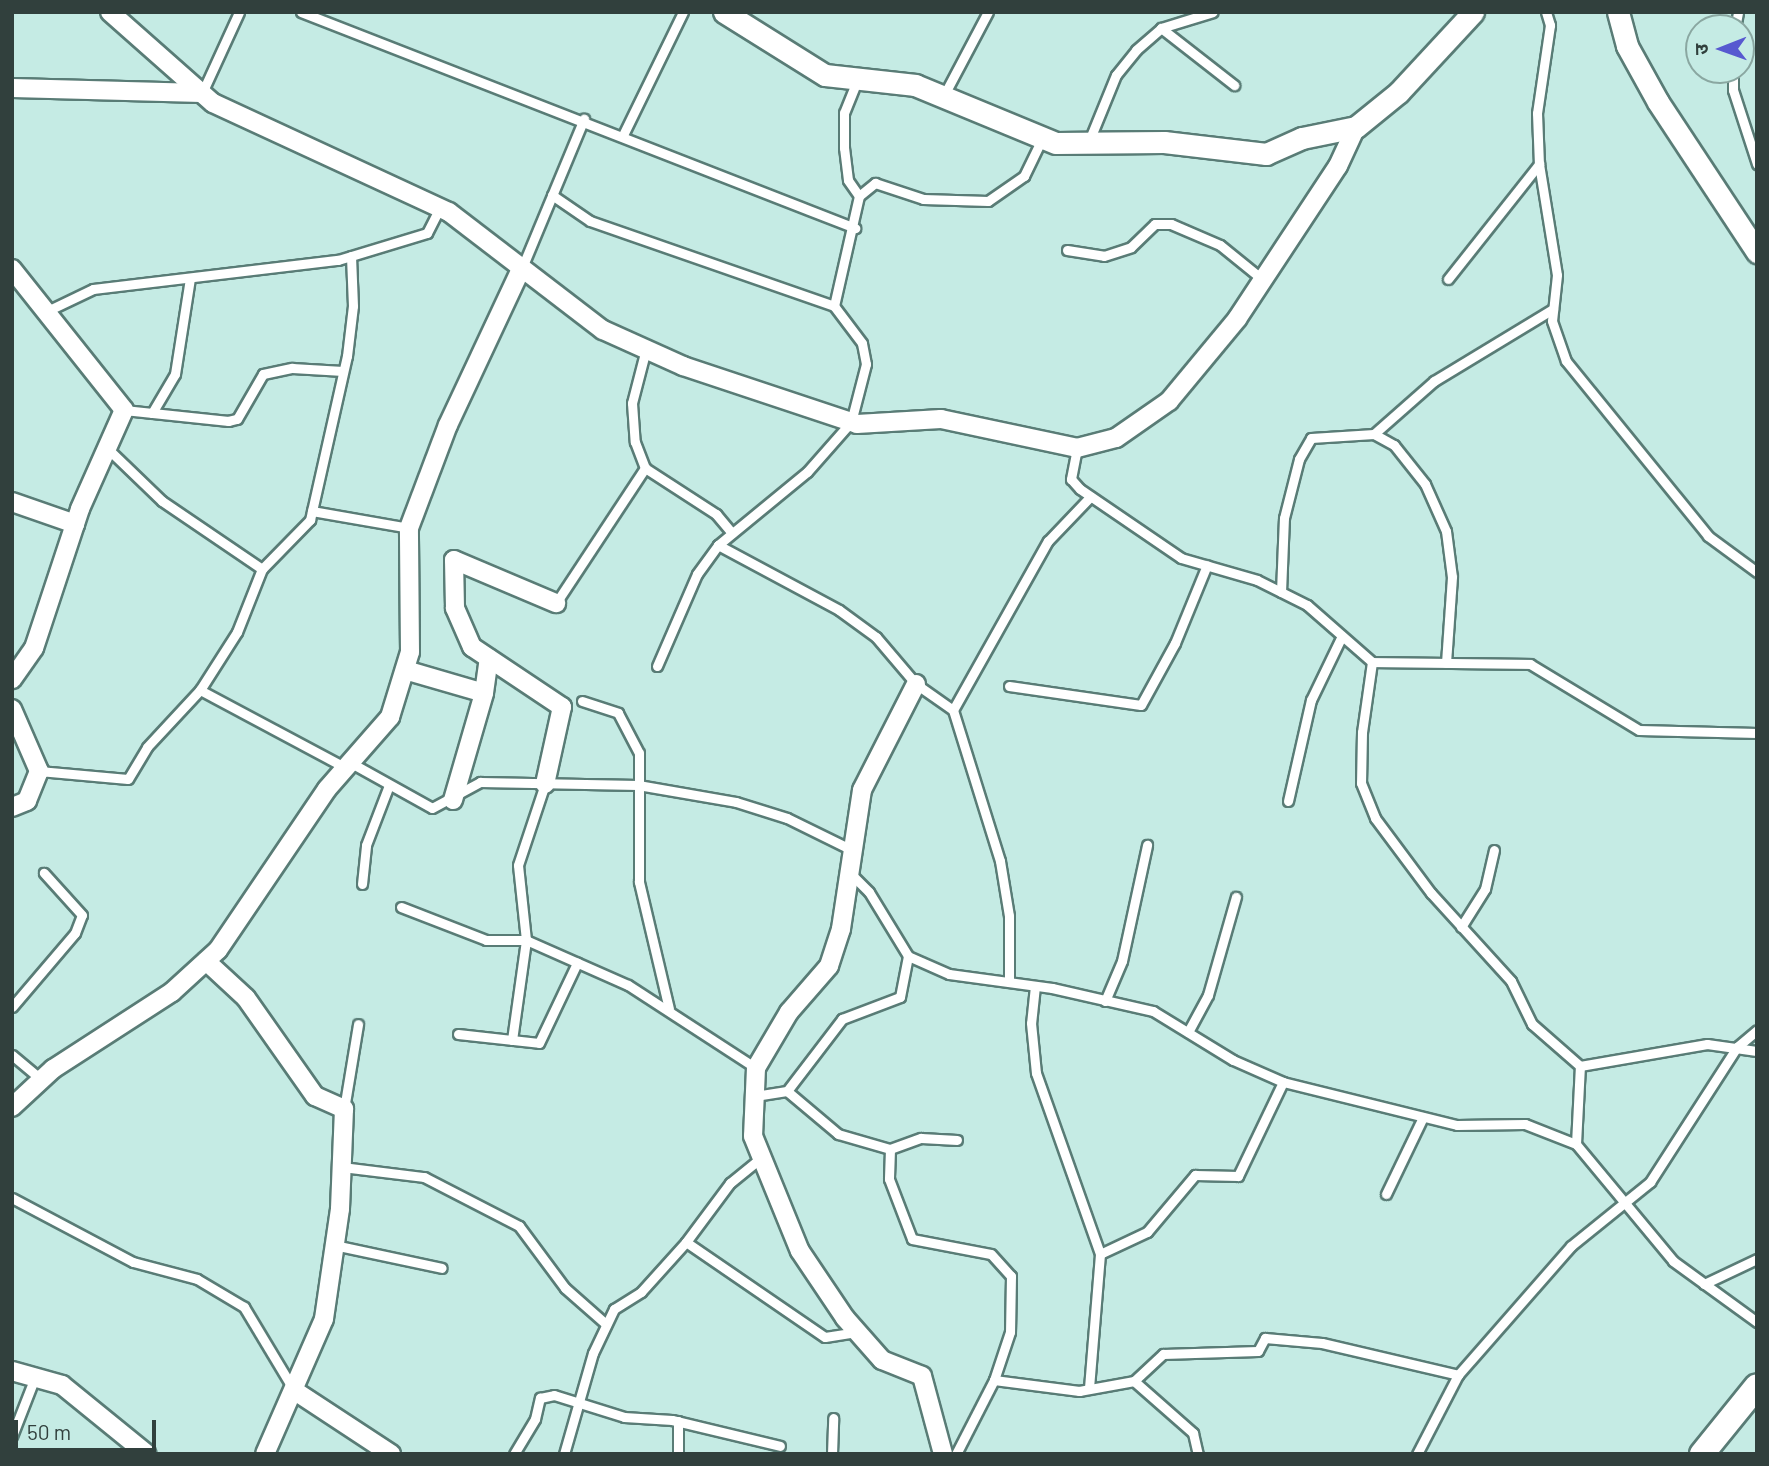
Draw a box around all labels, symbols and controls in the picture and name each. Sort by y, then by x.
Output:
north arrow [1685,14,1755,84]
text: उ [1689,44,1712,55]
scale bar [18,1406,159,1450]
text: 50 m [27,1419,71,1444]

